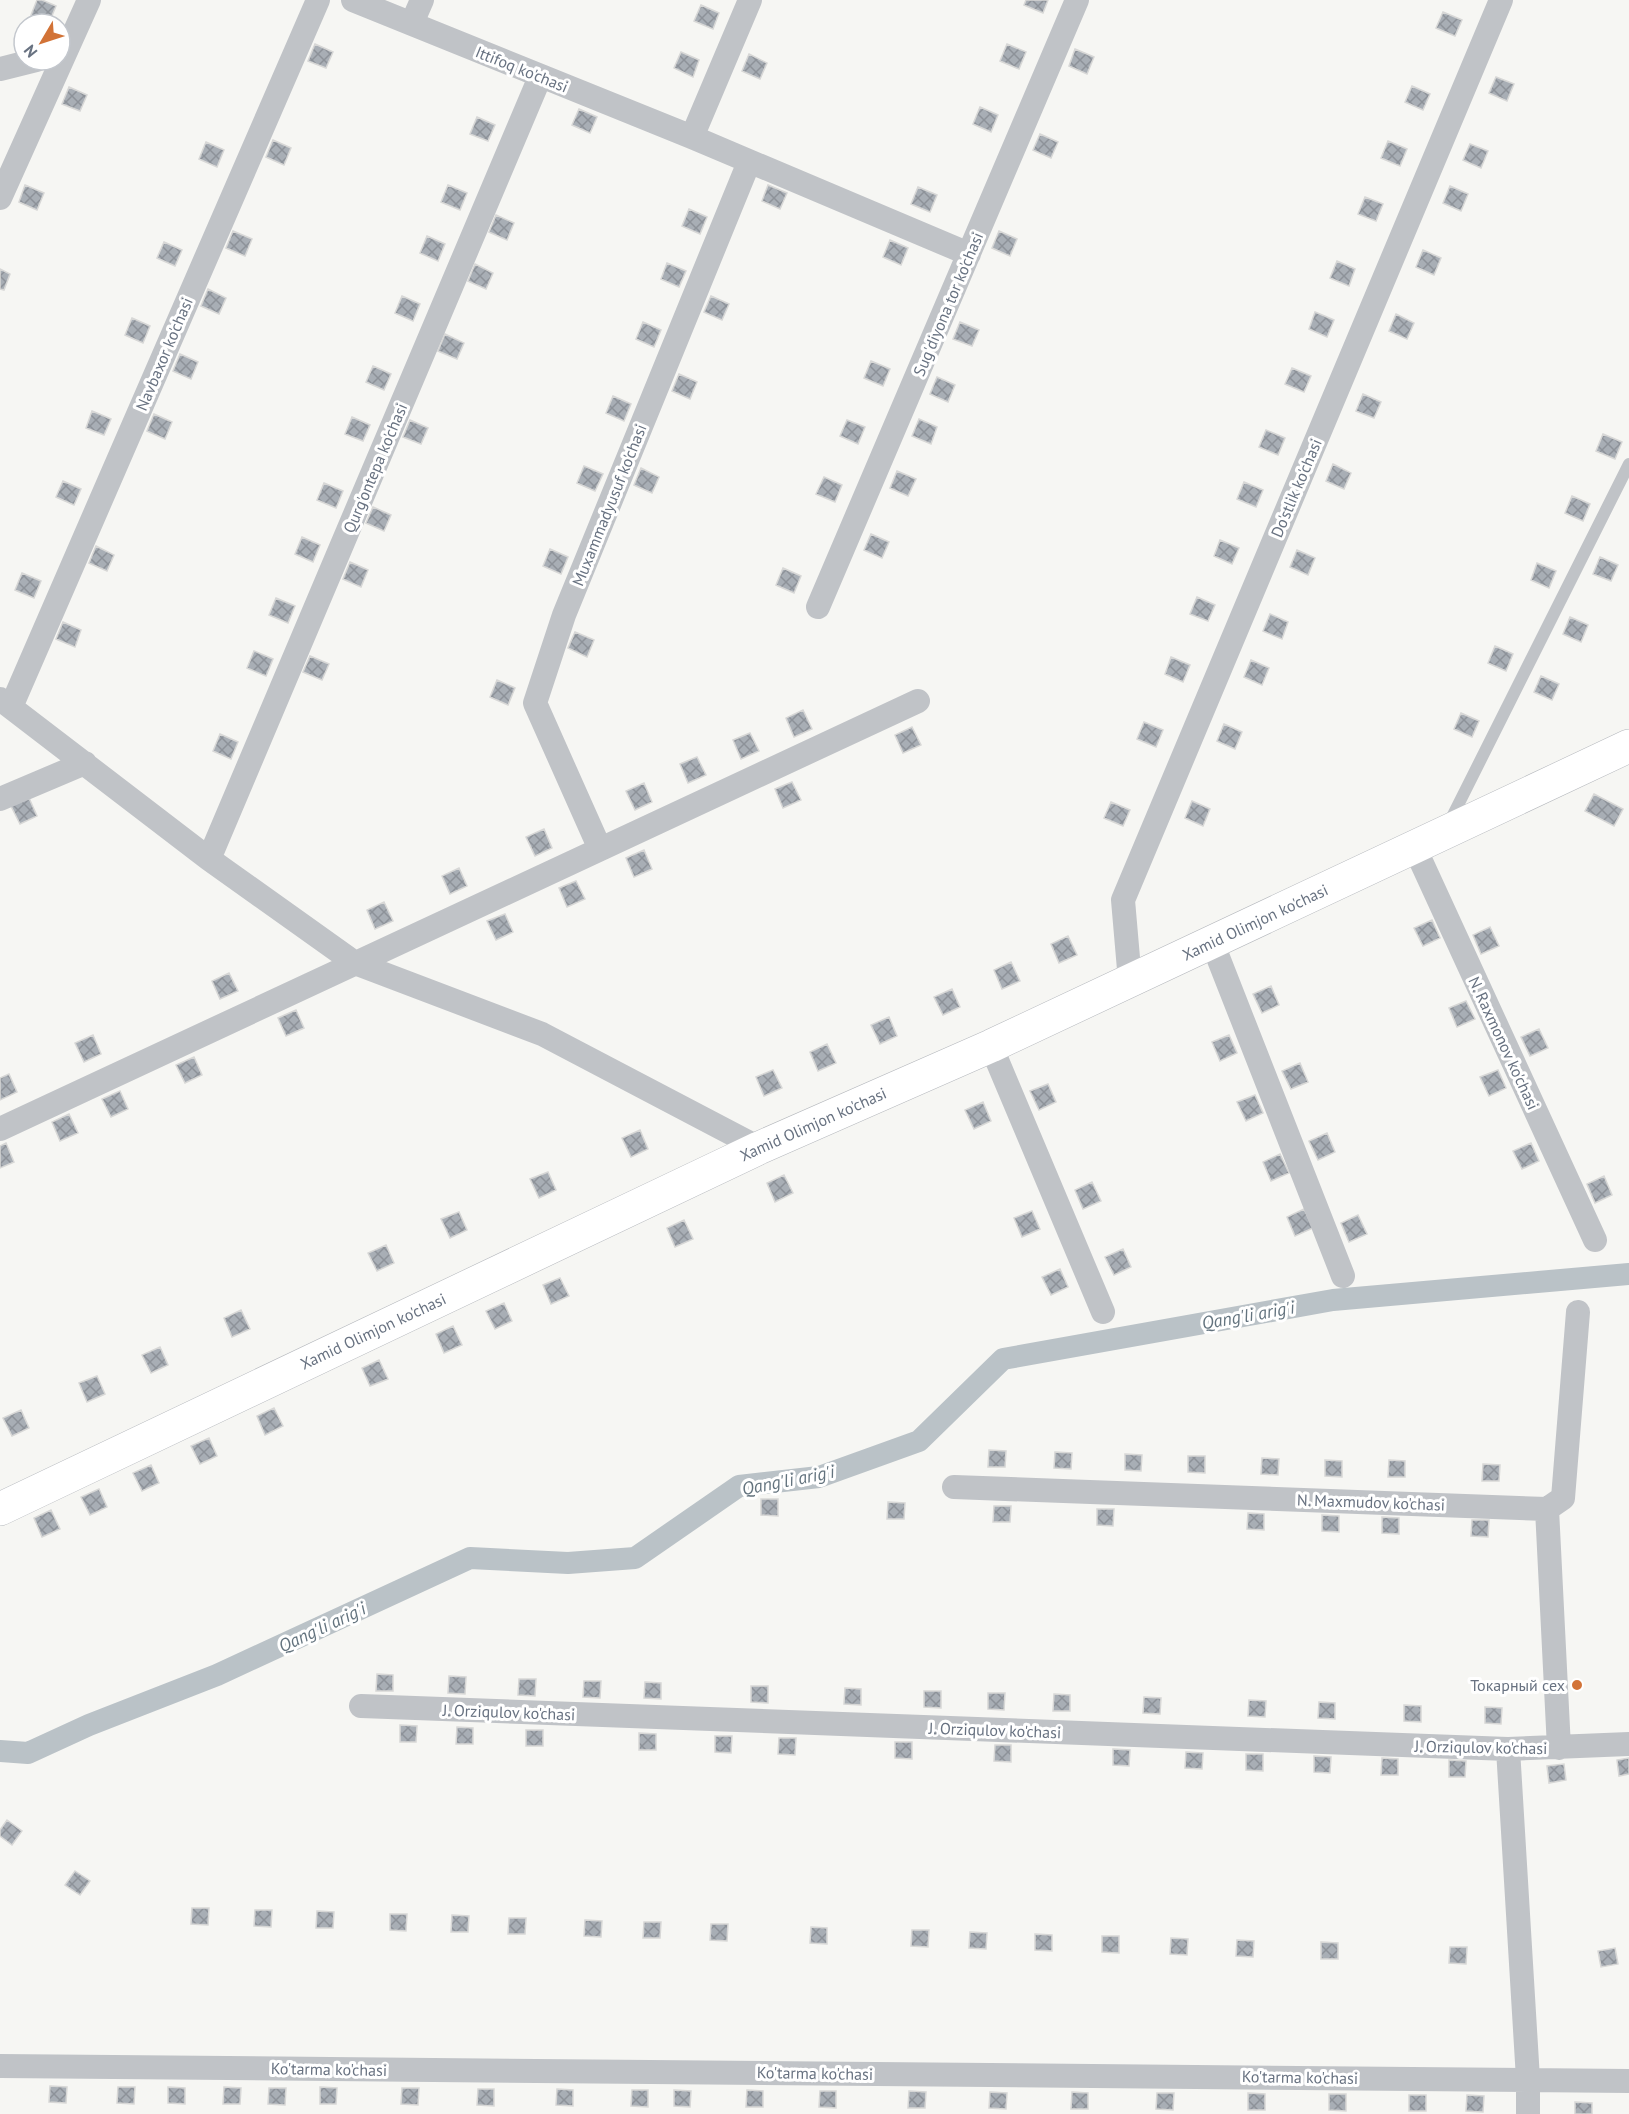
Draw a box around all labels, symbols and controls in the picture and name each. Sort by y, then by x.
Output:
north arrow [12,12,72,72]
text: N [19,41,41,62]
street label: Ittifoq ko'chasi [473,41,571,97]
street label: Sug'diyona tor ko'chasi [909,229,987,379]
street label: Navbaxor ko'chasi [131,294,197,414]
street label: Qurg'ontepa ko'chasi [339,400,411,536]
street label: Muxammadyusuf ko'chasi [567,421,651,589]
street label: Do'stlik ko'chasi [1266,436,1326,540]
street label: Xamid Olimjon ko'chasi [1179,879,1331,965]
street label: N. Raxmonov ko'chasi [1464,973,1544,1113]
street label: Xamid Olimjon ko'chasi [737,1083,889,1165]
street label: Xamid Olimjon ko'chasi [297,1288,449,1374]
water label: Qang'li arig'i [1200,1295,1297,1334]
water label: Qang'li arig'i [740,1460,837,1500]
street label: N. Maxmudov ko'chasi [1297,1489,1445,1515]
water label: Qang'li arig'i [275,1596,371,1657]
place label: Токарный сех [1470,1675,1565,1695]
marker: Токарный сех [1570,1678,1584,1692]
street label: J. Orziqulov ko'chasi [441,1700,576,1724]
street label: J. Orziqulov ko'chasi [927,1718,1062,1742]
street label: J. Orziqulov ko'chasi [1414,1736,1547,1758]
street label: Ko'tarma ko'chasi [271,2058,387,2080]
street label: Ko'tarma ko'chasi [757,2062,873,2084]
street label: Ko'tarma ko'chasi [1242,2066,1358,2088]

